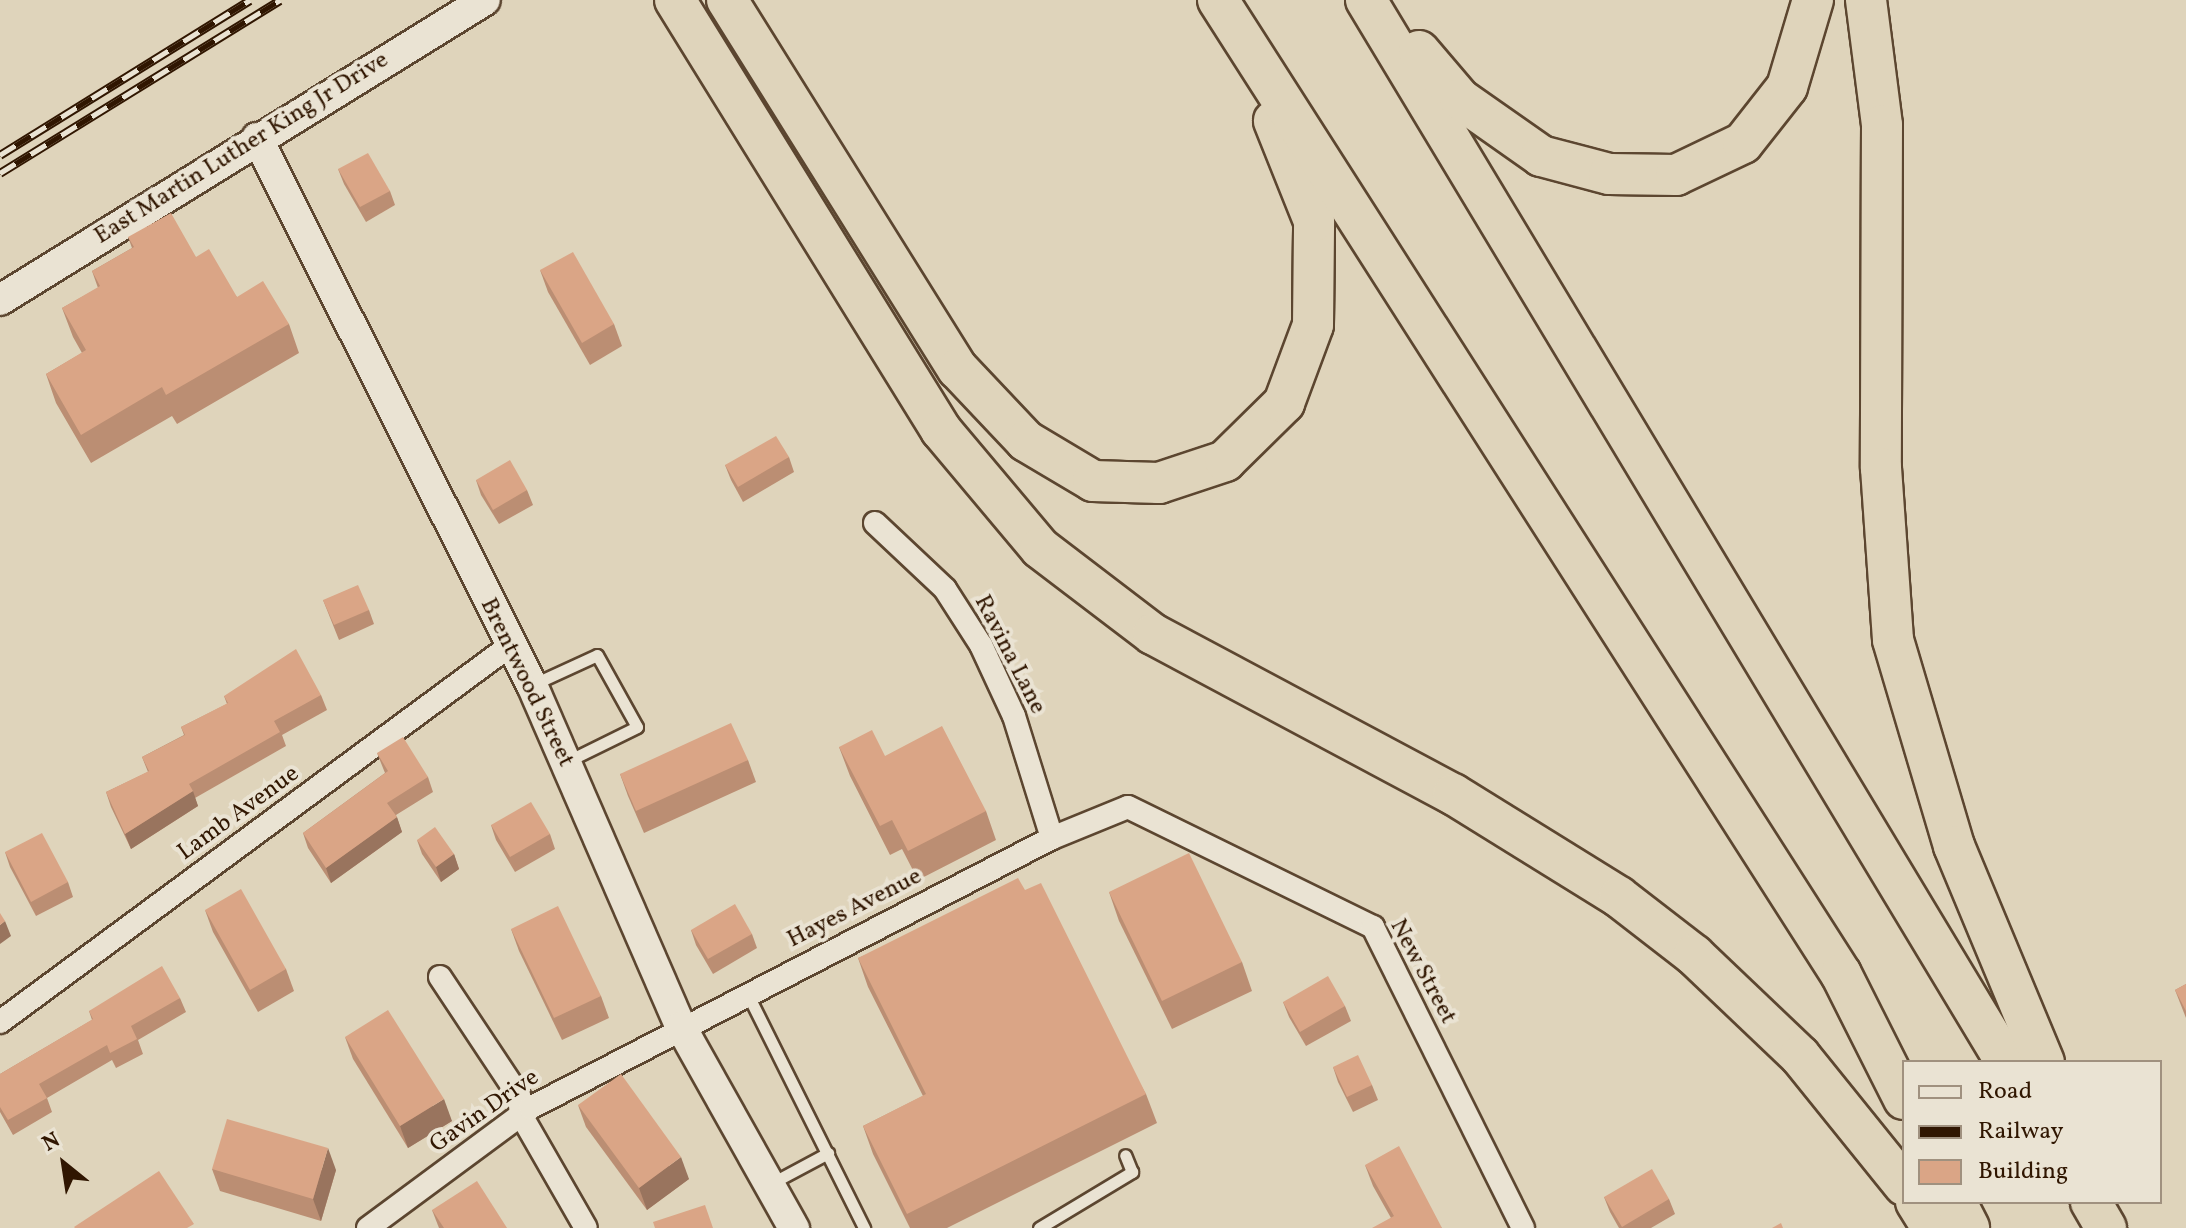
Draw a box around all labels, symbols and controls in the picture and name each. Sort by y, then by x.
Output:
street label: East Martin Luther King Jr Drive [90,46,394,252]
street label: Ravina Lane [967,591,1051,719]
street label: Brentwood Street [473,594,579,772]
street label: Lamb Avenue [173,760,305,868]
street label: Hayes Avenue [783,863,927,955]
street label: New Street [1382,914,1462,1030]
legend [1902,1060,2162,1204]
street label: Gavin Drive [425,1064,545,1160]
text: Road [1978,1075,2032,1109]
text: Railway [1978,1115,2064,1149]
north arrow [24,1124,104,1204]
text: N [37,1125,66,1160]
text: Building [1978,1155,2068,1189]

